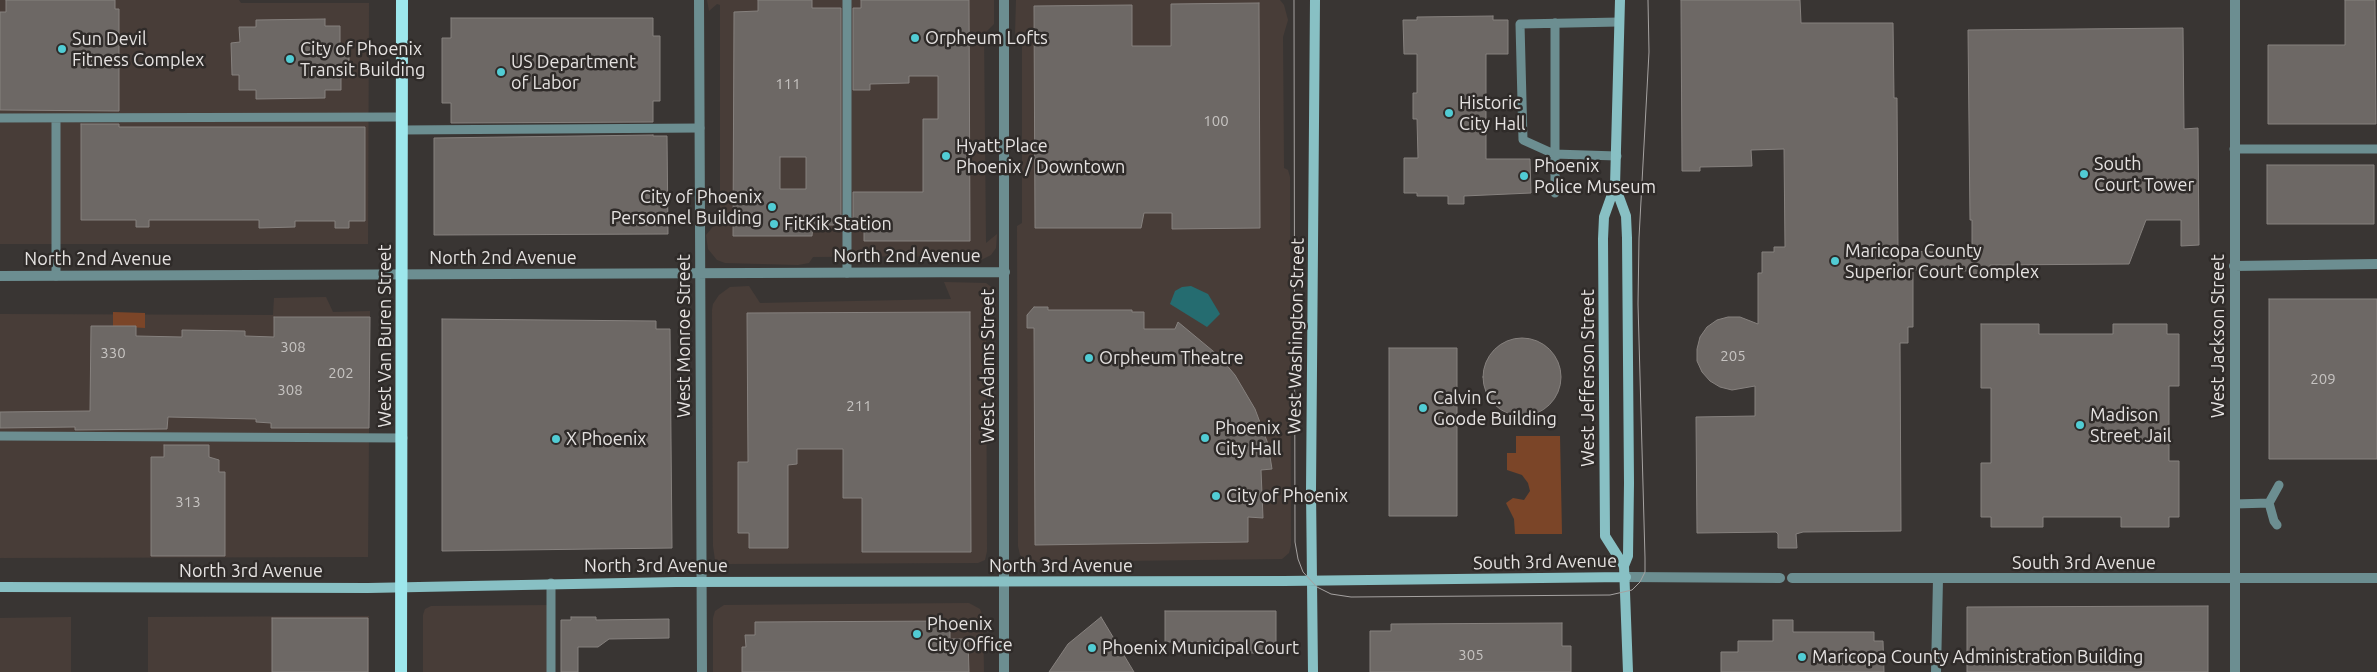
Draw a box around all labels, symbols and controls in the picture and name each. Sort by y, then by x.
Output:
place label: Orpheum Lofts [925,27,1048,49]
place label: Sun Devil Fitness Complex [72,28,204,70]
marker: Orpheum Lofts [909,32,921,44]
place label: City of Phoenix Transit Building [300,38,425,80]
marker: Sun Devil Fitness Complex [56,43,68,55]
place label: US Department of Labor [511,51,636,94]
marker: City of Phoenix Transit Building [284,53,296,65]
marker: US Department of Labor [495,66,507,78]
house number: 111 [775,75,801,93]
place label: Historic City Hall [1459,92,1526,134]
marker: Historic City Hall [1443,107,1455,119]
house number: 100 [1203,112,1229,130]
place label: Hyatt Place Phoenix / Downtown [956,135,1125,178]
marker: Hyatt Place Phoenix / Downtown [940,150,952,162]
place label: South Court Tower [2094,153,2194,195]
place label: Phoenix Police Museum [1534,155,1656,198]
marker: South Court Tower [2078,168,2090,180]
marker: Phoenix Police Museum [1518,170,1530,182]
place label: City of Phoenix Personnel Building [611,186,762,228]
marker: City of Phoenix Personnel Building [766,201,778,213]
place label: FitKik Station [784,213,892,235]
marker: FitKik Station [768,218,780,230]
street label: West Washington Street [1283,238,1309,434]
place label: Maricopa County Superior Court Complex [1845,240,2039,282]
street label: West Van Buren Street [374,244,396,428]
street label: North 2nd Avenue [833,245,981,267]
street label: North 2nd Avenue [429,247,577,269]
street label: North 2nd Avenue [24,248,172,270]
street label: West Monroe Street [673,254,695,418]
street label: West Jackson Street [2207,254,2229,418]
marker: Maricopa County Superior Court Complex [1829,255,1841,267]
street label: West Adams Street [977,289,999,443]
street label: West Jefferson Street [1577,289,1599,467]
house number: 308 [280,338,306,356]
house number: 330 [100,344,126,362]
place label: Orpheum Theatre [1099,347,1244,369]
house number: 205 [1720,347,1746,365]
marker: Orpheum Theatre [1083,352,1095,364]
house number: 202 [328,364,354,382]
house number: 209 [2310,370,2336,388]
house number: 308 [277,381,303,399]
place label: Calvin C. Goode Building [1433,387,1557,429]
house number: 211 [846,397,872,415]
marker: Calvin C. Goode Building [1417,402,1429,414]
place label: Madison Street Jail [2090,404,2172,446]
place label: Phoenix City Hall [1215,417,1282,459]
marker: Madison Street Jail [2074,419,2086,431]
place label: X Phoenix [566,428,646,450]
marker: Phoenix City Hall [1199,432,1211,444]
marker: X Phoenix [550,433,562,445]
place label: City of Phoenix [1226,485,1348,507]
marker: City of Phoenix [1210,490,1222,502]
house number: 313 [175,493,201,511]
street label: South 3rd Avenue [1473,550,1617,574]
street label: South 3rd Avenue [2012,552,2156,574]
street label: North 3rd Avenue [584,555,728,577]
street label: North 3rd Avenue [989,555,1133,577]
street label: North 3rd Avenue [179,560,323,582]
place label: Phoenix City Office [927,613,1013,656]
marker: Phoenix City Office [911,628,923,640]
place label: Phoenix Municipal Court [1102,637,1299,659]
marker: Phoenix Municipal Court [1086,642,1098,654]
house number: 305 [1458,646,1484,664]
place label: Maricopa County Administration Building [1812,646,2143,668]
marker: Maricopa County Administration Building [1796,651,1808,663]

